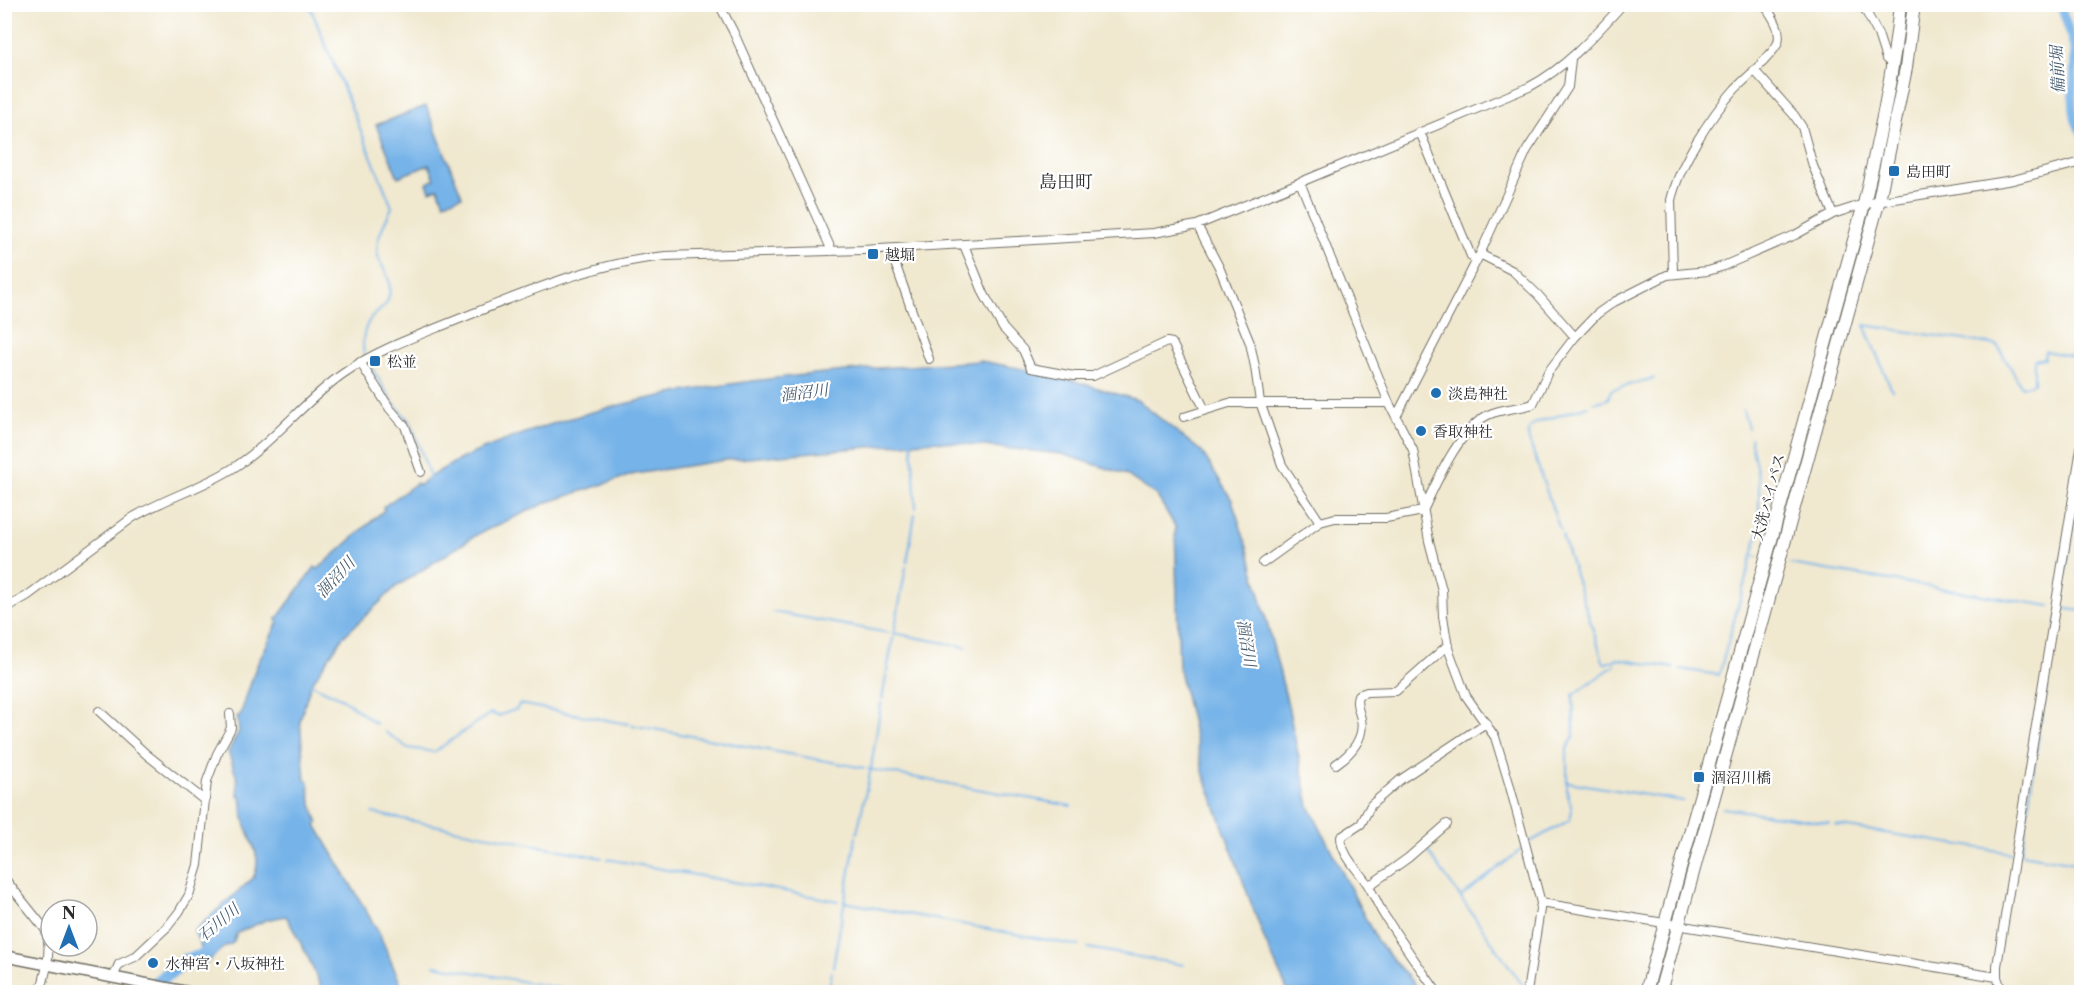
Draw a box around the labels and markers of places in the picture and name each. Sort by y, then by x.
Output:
place label: 島田町 [1906,162,1951,181]
marker: 島田町 [1887,164,1901,178]
place label: 越堀 [885,245,915,264]
marker: 越堀 [866,247,880,261]
place label: 松並 [387,352,417,371]
marker: 松並 [368,354,382,368]
place label: 淡島神社 [1448,384,1508,403]
marker: 淡島神社 [1429,386,1443,400]
place label: 香取神社 [1433,422,1493,441]
marker: 香取神社 [1414,424,1428,438]
place label: 涸沼川橋 [1711,768,1771,787]
marker: 涸沼川橋 [1692,770,1706,784]
place label: 水神宮・八坂神社 [165,954,285,973]
marker: 水神宮・八坂神社 [146,956,160,970]

